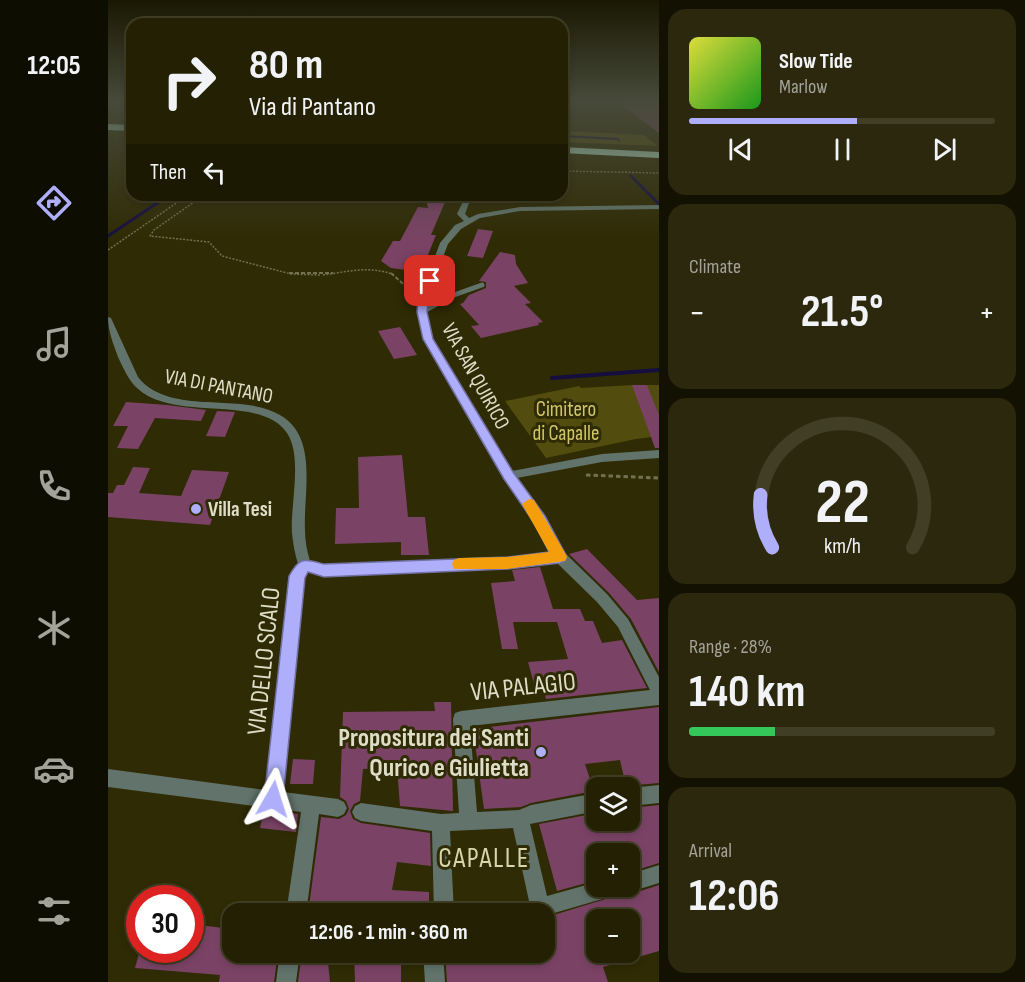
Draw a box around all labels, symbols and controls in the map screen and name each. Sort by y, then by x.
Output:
text: 80 m [249,40,323,91]
icon: right [150,42,228,120]
text: Slow Tide [779,48,853,75]
text: 12:05 [27,50,81,82]
text: Marlow [779,75,827,99]
text: Via di Pantano [249,91,376,123]
icon: previous [724,133,757,166]
icon: pause [826,133,859,166]
icon: next [928,133,961,166]
icon: left [198,156,231,189]
text: Then [150,159,186,186]
icon: directions [33,182,75,224]
pin [404,255,455,306]
text: Climate [689,255,741,279]
icon: arrive [413,264,446,297]
text: 21.5° [801,285,883,340]
text: − [689,293,705,333]
text: + [979,293,995,333]
street label: VIA SAN QUIRICO [436,319,515,434]
icon: music [33,323,75,365]
street label: VIA DI PANTANO [163,364,275,409]
park label: Cimitero di Capalle [533,397,599,446]
icon: phone [33,465,75,507]
text: 22 [815,466,869,541]
place label: Villa Tesi [208,497,272,522]
marker: Villa Tesi [189,502,203,516]
text: km/h [823,534,861,559]
street label: VIA DELLO SCALO [241,586,288,737]
icon: climate [33,607,75,649]
text: Range · 28% [689,635,772,659]
text: 140 km [689,665,805,720]
street label: VIA PALAGIO [469,667,577,708]
place label: Propositura dei Santi Qurico e Giulietta [338,723,529,784]
marker: Propositura dei Santi Qurico e Giulietta [534,745,548,759]
icon: car [33,748,75,790]
position arrow [241,767,305,831]
map controls [586,777,640,963]
button: layers [586,777,640,831]
text: Arrival [689,839,732,863]
district label: CAPALLE [438,842,530,875]
button: + [586,843,640,897]
text: 12:06 [689,869,780,924]
speed limit sign: 30 [126,885,204,963]
icon: filters [33,890,75,932]
button: − [586,909,640,963]
text: 12:06 · 1 min · 360 m [309,919,468,946]

